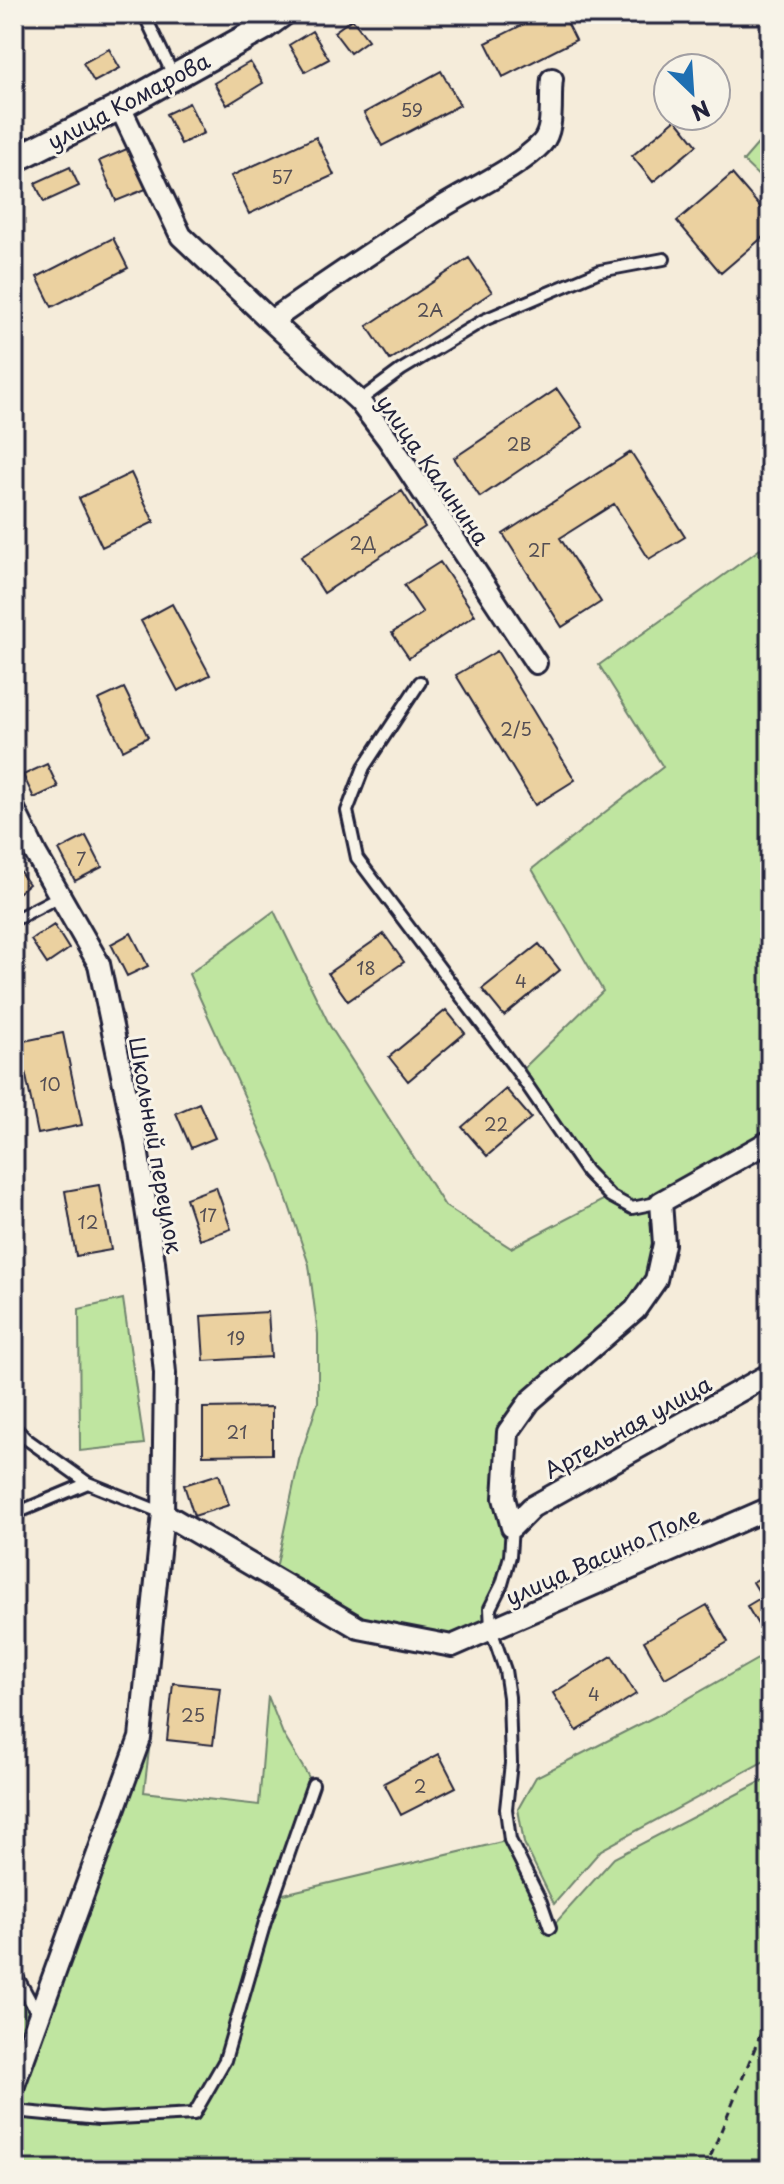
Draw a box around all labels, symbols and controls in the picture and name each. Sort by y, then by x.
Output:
street label: улица Комарова [41,43,215,157]
north arrow [652,52,732,132]
text: N [686,93,716,130]
house number: 59 [401,96,423,123]
house number: 57 [271,163,293,190]
house number: 2А [417,296,443,323]
street label: улица Калинина [369,387,499,551]
house number: 2В [507,430,531,457]
house number: 2Д [350,529,376,556]
house number: 2Г [528,536,550,563]
house number: 2/5 [500,715,532,742]
house number: 7 [76,845,86,872]
house number: 18 [356,954,376,981]
house number: 4 [515,967,527,994]
street label: Школьный переулок [122,1034,192,1257]
house number: 10 [39,1070,61,1097]
house number: 22 [484,1110,508,1137]
house number: 17 [199,1201,217,1228]
house number: 12 [78,1208,98,1235]
house number: 19 [227,1324,245,1351]
street label: Артельная улица [537,1366,717,1486]
house number: 21 [227,1418,247,1445]
street label: улица Васино Поле [500,1497,704,1613]
house number: 4 [588,1680,600,1707]
house number: 25 [181,1701,205,1728]
house number: 2 [414,1772,426,1799]

